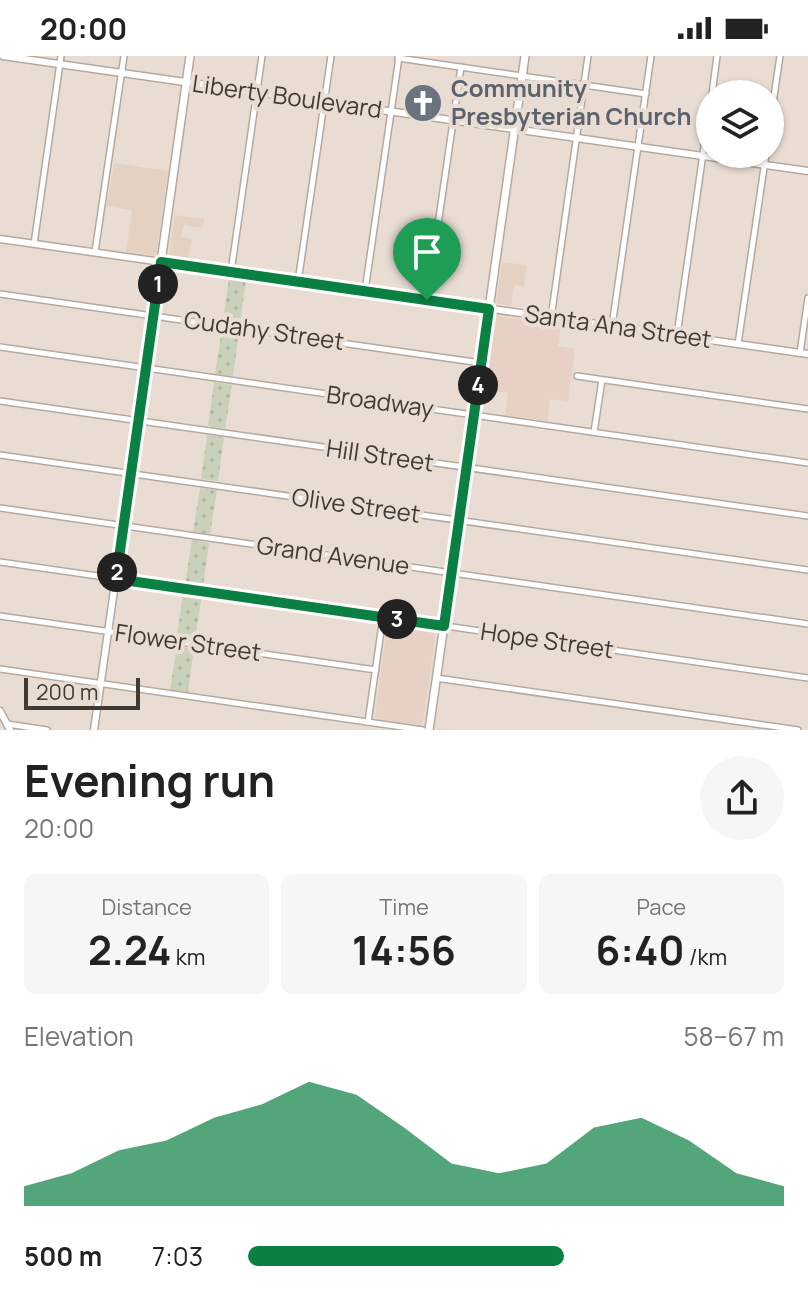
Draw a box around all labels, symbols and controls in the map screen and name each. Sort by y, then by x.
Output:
text: 20:00 [40,8,127,49]
street label: Liberty Boulevard [190,66,384,125]
place label: Community Presbyterian Church [451,71,691,132]
map controls [696,80,784,168]
button: layers [696,80,784,168]
church icon: Community Presbyterian Church [402,82,444,124]
pin [393,218,461,300]
icon: arrive [405,230,449,274]
pin: 1 [138,264,178,304]
text: 1 [153,269,163,299]
street label: Santa Ana Street [523,296,714,355]
street label: Cudahy Street [182,302,346,357]
pin: 4 [458,365,498,405]
text: 4 [471,370,485,400]
street label: Broadway [325,377,436,424]
street label: Hill Street [324,431,436,478]
street label: Olive Street [290,479,423,530]
street label: Grand Avenue [255,527,412,582]
pin: 2 [97,552,137,592]
text: 2 [110,557,124,587]
pin: 3 [377,599,417,639]
text: 3 [391,604,403,634]
street label: Hope Street [478,614,616,665]
street label: Flower Street [113,615,263,668]
scale bar [24,674,140,710]
text: 200 m [36,677,98,707]
text: Evening run [24,750,275,810]
button: share [700,756,784,840]
text: 20:00 [24,810,94,846]
text: Distance [102,892,192,922]
text: Time [379,892,429,922]
text: Pace [636,892,686,922]
text: 2.24 [88,922,171,977]
text: 14:56 [352,922,456,977]
text: 6:40 [595,922,685,977]
text: km [171,942,205,972]
text: /km [685,942,727,972]
text: Elevation [24,1018,134,1054]
text: 58–67 m [683,1018,784,1054]
text: 500 m [24,1238,102,1274]
text: 7:03 [152,1238,203,1274]

